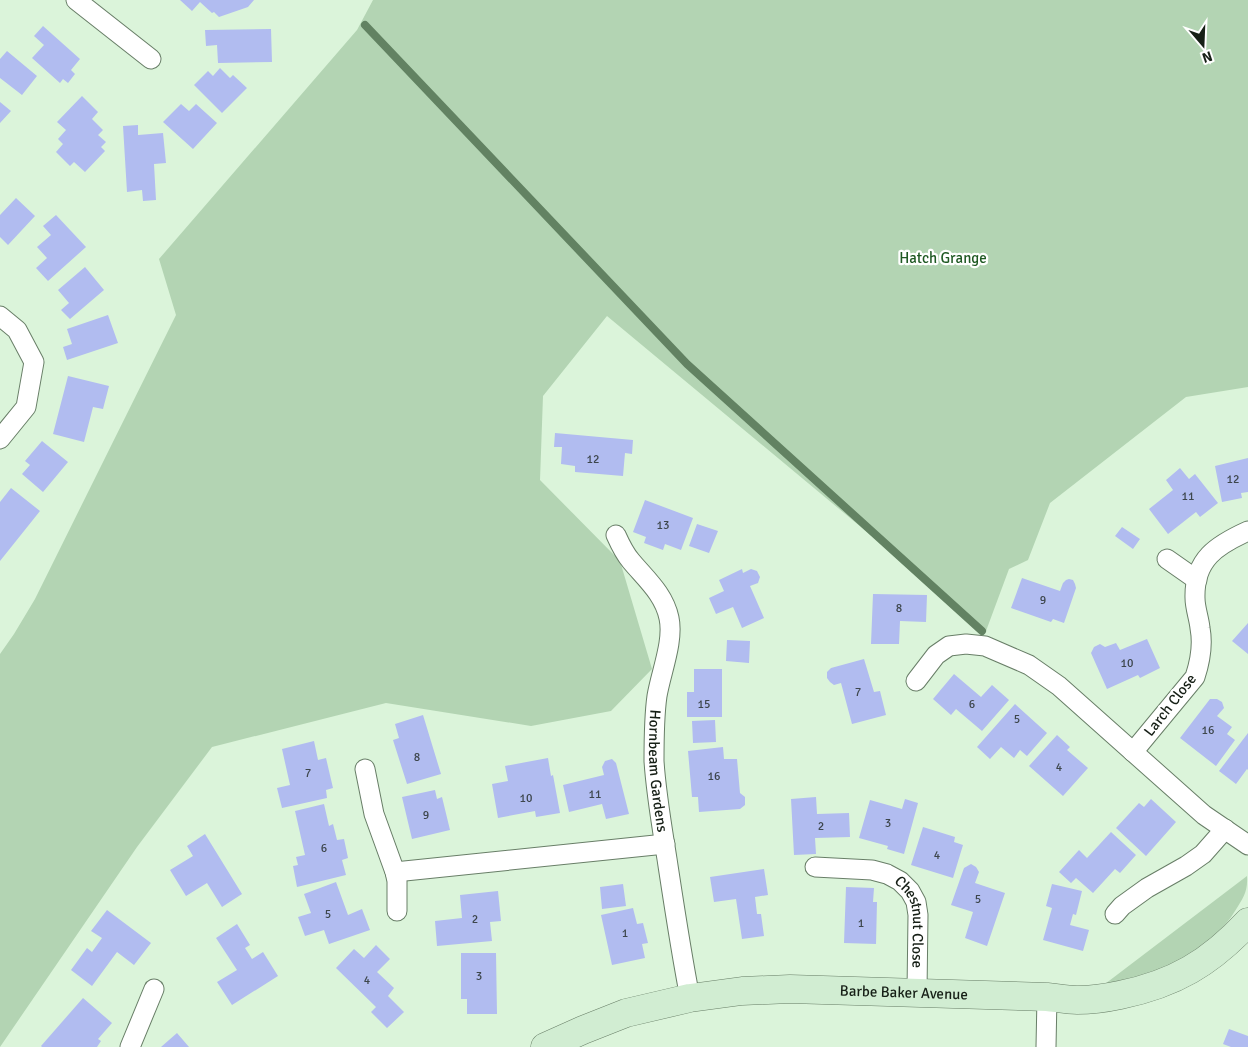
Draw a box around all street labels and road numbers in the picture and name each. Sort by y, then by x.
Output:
street label: Larch Close [1140,670,1200,740]
street label: Hornbeam Gardens [645,709,672,834]
street label: Chestnut Close [891,872,927,968]
street label: Barbe Baker Avenue [839,982,968,1004]

